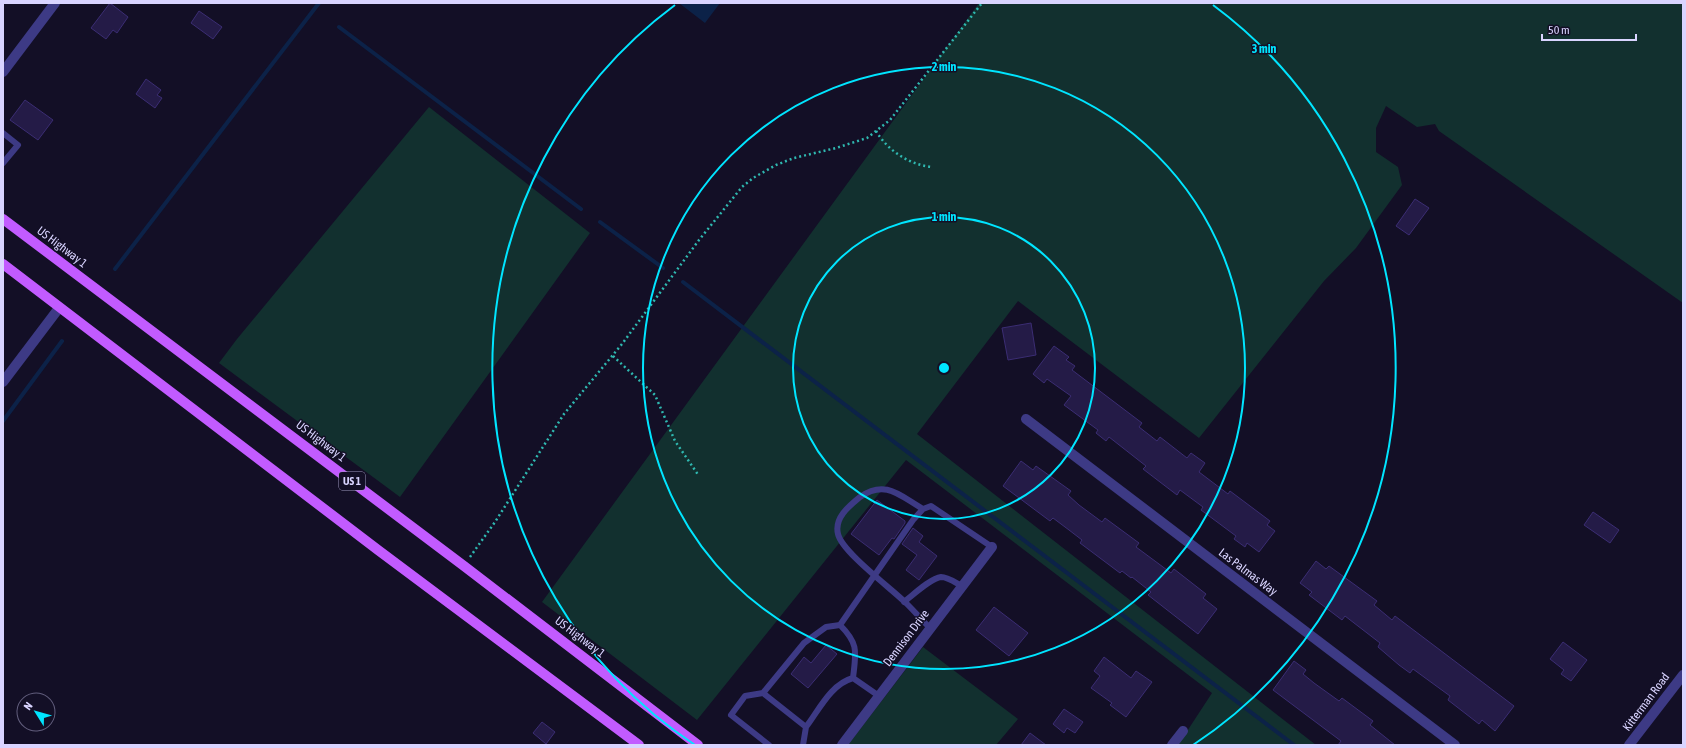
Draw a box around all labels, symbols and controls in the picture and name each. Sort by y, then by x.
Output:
scale bar [1542,16,1636,42]
text: 50 m [1548,23,1570,37]
text: 3 min [1252,42,1276,56]
text: 2 min [932,60,956,74]
text: 1 min [932,210,956,224]
street label: US Highway 1 [34,224,90,271]
centre of rings [937,361,951,375]
street label: US Highway 1 [293,418,349,465]
road number: US 1 [339,472,365,490]
street label: Las Palmas Way [1216,546,1280,599]
street label: Dennison Drive [880,607,932,669]
street label: US Highway 1 [552,614,608,661]
street label: Kitterman Road [1620,670,1672,734]
north arrow [16,692,56,732]
text: N [21,700,35,712]

